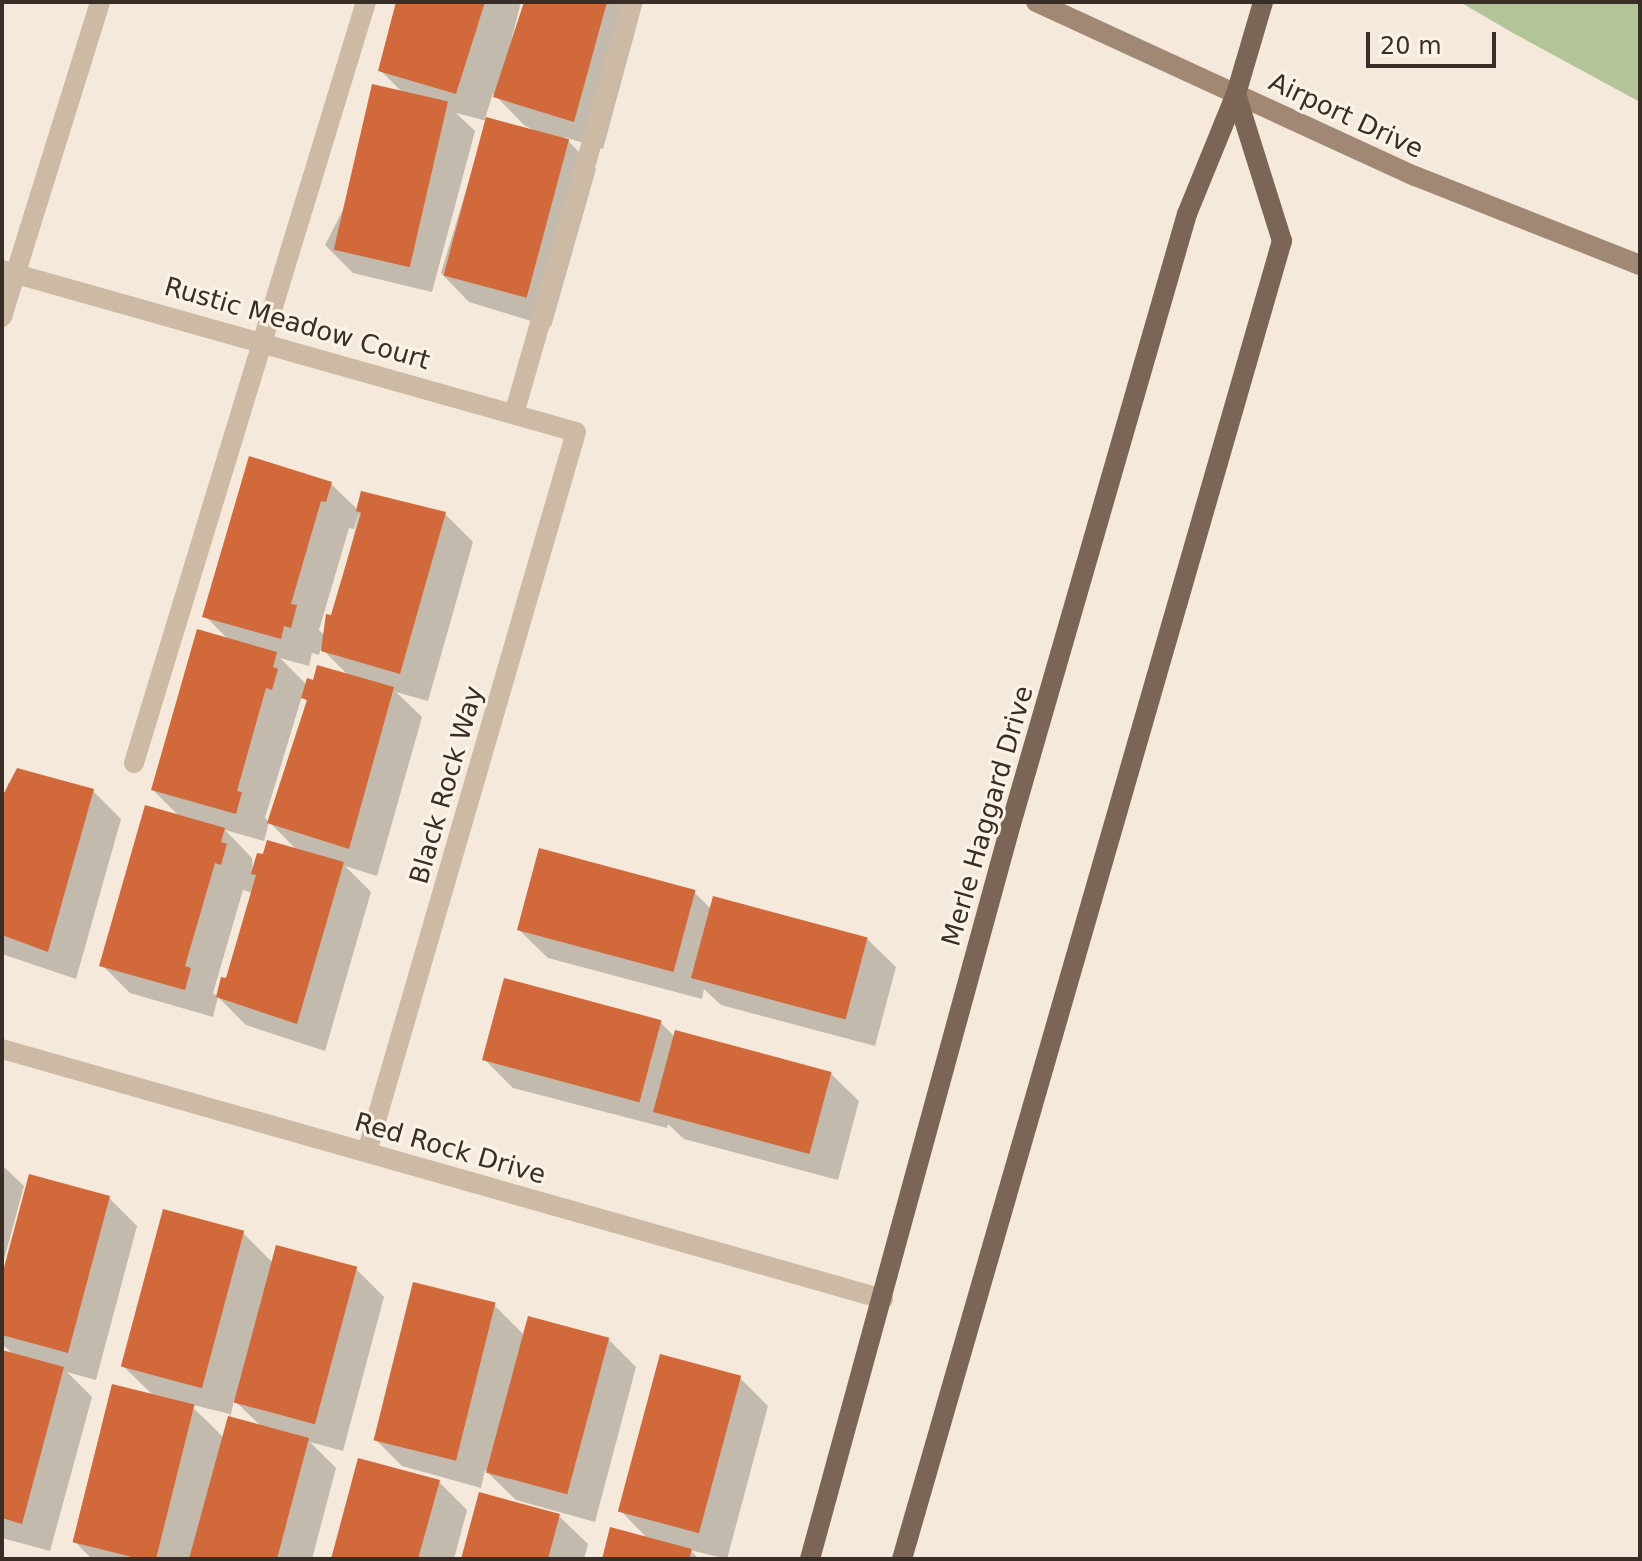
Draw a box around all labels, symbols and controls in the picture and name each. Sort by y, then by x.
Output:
scale bar [1370,16,1500,66]
text: 20 m [1380,32,1442,60]
street label: Airport Drive [1264,67,1428,165]
street label: Rustic Meadow Court [161,271,433,377]
street label: Black Rock Way [404,682,490,888]
street label: Merle Haggard Drive [936,682,1040,950]
street label: Red Rock Drive [351,1107,549,1191]

